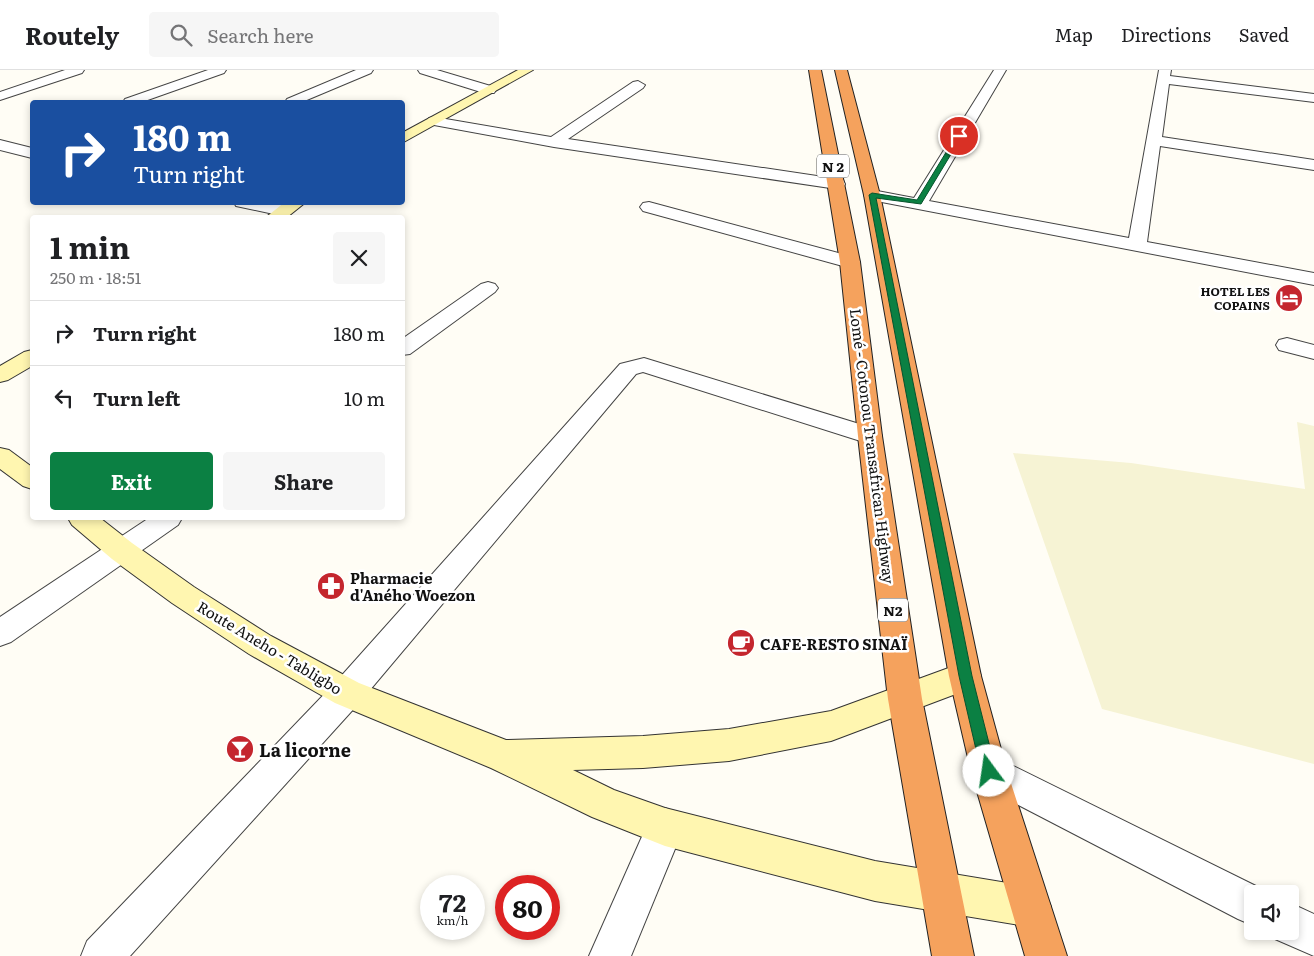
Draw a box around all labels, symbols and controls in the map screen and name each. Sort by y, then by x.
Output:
search box [149,12,499,57]
text: Routely [25,17,119,52]
icon: search [167,21,195,49]
text: Search here [207,21,314,49]
text: Map [1055,21,1093,48]
text: Directions [1121,21,1211,48]
text: Saved [1239,21,1289,48]
text: 180 m [133,110,232,162]
pin [938,115,980,157]
icon: right [50,120,115,185]
icon: arrive [945,122,973,150]
road number: N 2 [817,154,849,178]
text: Turn right [133,157,245,190]
text: 1 min [50,224,130,268]
button: close [333,232,385,284]
text: 250 m · 18:51 [50,265,141,289]
place label: HOTEL LES COPAINS [1200,282,1270,314]
hotel icon: HOTEL LES COPAINS [1274,283,1304,313]
street label: Lomé - Cotonou Transafrican Highway [845,307,901,585]
icon: right [50,319,78,347]
text: Turn right [93,319,197,347]
text: 180 m [334,319,385,347]
icon: left [50,384,78,412]
text: Turn left [93,384,180,412]
text: 10 m [344,384,385,412]
button: Exit [50,452,213,510]
button: Share [223,452,385,510]
place label: Pharmacie d'Aného Woezon [350,566,476,606]
pharmacy icon: Pharmacie d'Aného Woezon [316,571,346,601]
street label: Route Aneho - Tabligbo [193,594,347,700]
road number: N2 [878,598,908,622]
cafe icon: CAFE-RESTO SINAÏ [726,628,756,658]
place label: CAFE-RESTO SINAÏ [760,632,908,655]
bar icon: La licorne [225,734,255,764]
place label: La licorne [259,736,351,763]
position arrow [962,744,1014,796]
speed limit sign: 80 [495,875,560,940]
text: 72 [439,883,466,920]
map controls [1244,885,1299,940]
button: sound [1244,885,1299,940]
text: km/h [437,911,468,929]

